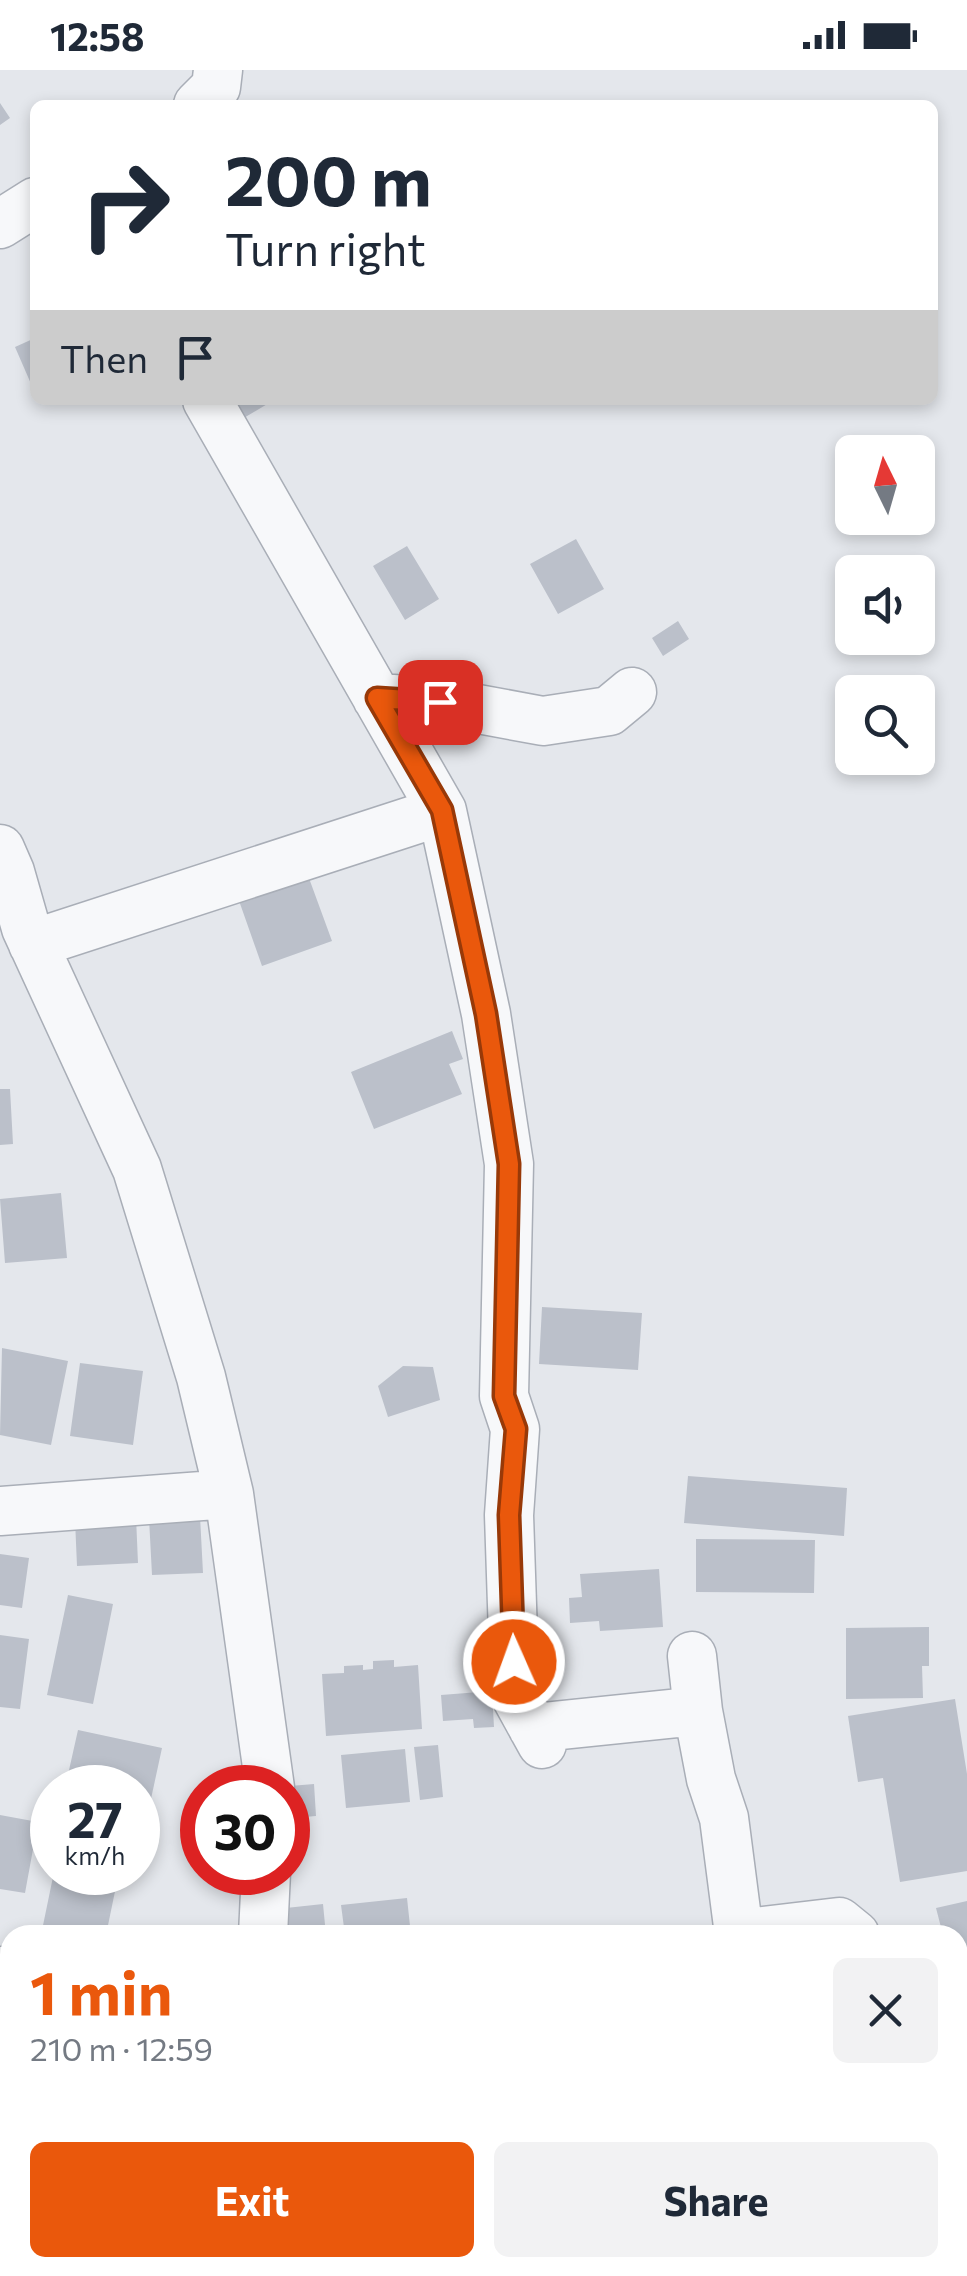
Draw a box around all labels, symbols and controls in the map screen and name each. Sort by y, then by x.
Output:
text: 12:58 [50,12,145,59]
text: 200 m [225,135,432,220]
icon: right [60,140,190,270]
text: Turn right [225,220,426,275]
icon: arrive [168,330,223,385]
text: Then [60,334,148,381]
north arrow [835,435,935,535]
map controls [835,435,935,775]
button: sound [835,555,935,655]
pin [398,660,483,745]
icon: arrive [413,675,468,730]
button: search [835,675,935,775]
position arrow [462,1610,566,1714]
speed limit sign: 30 [180,1765,310,1895]
text: 27 [67,1787,123,1848]
text: km/h [65,1840,125,1870]
text: 1 min [30,1954,172,2027]
button: close [833,1958,938,2063]
text: 210 m · 12:59 [30,2028,213,2068]
button: Exit [30,2142,474,2257]
button: Share [494,2142,938,2257]

